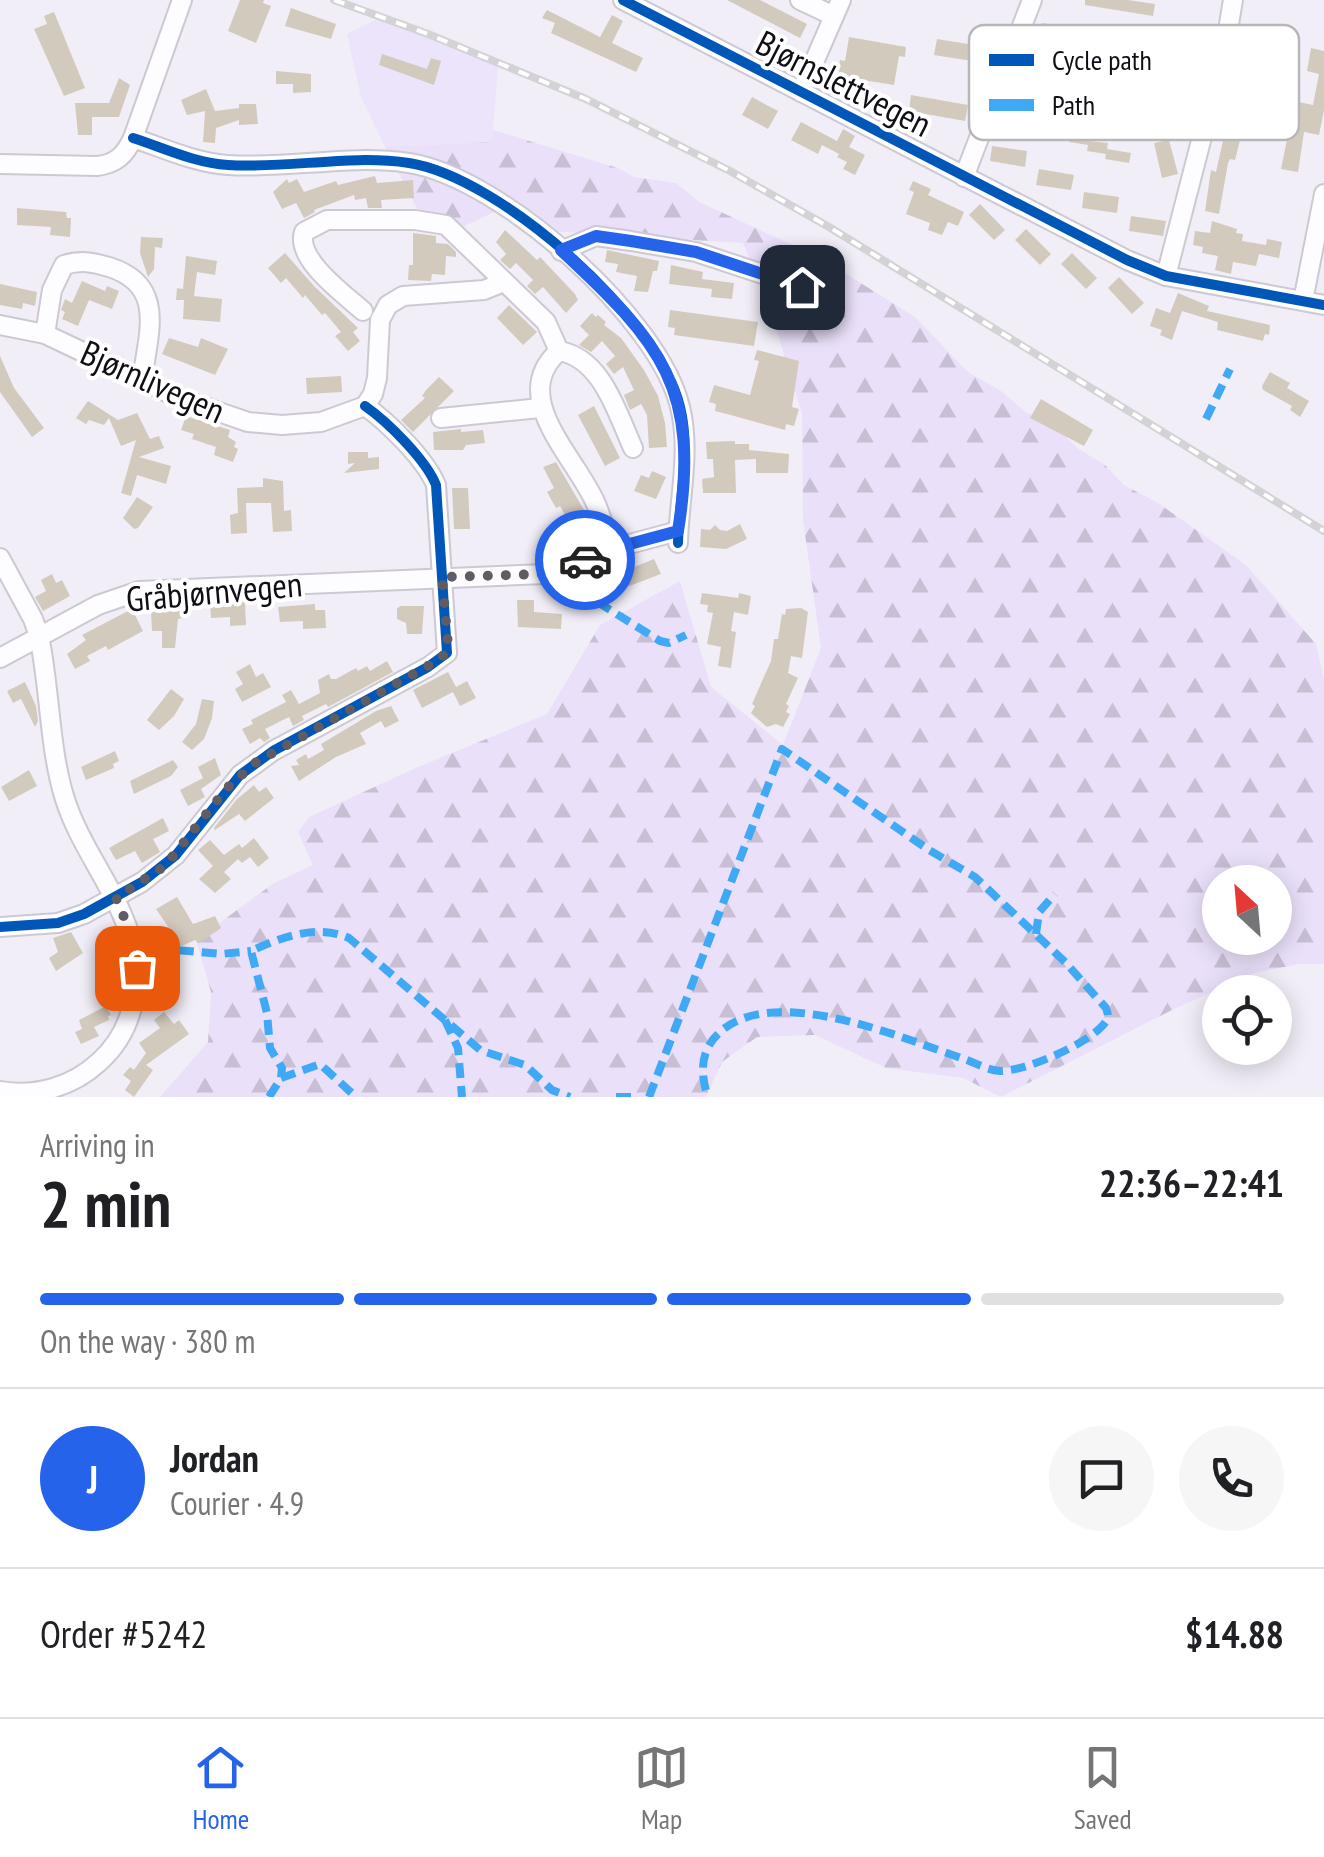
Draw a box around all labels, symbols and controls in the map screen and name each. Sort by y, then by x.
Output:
street label: Bjørnslettvegen [749,19,939,147]
legend [969,25,1299,140]
text: Cycle path [1052,41,1152,78]
text: Path [1052,86,1095,123]
pin [760,245,845,330]
icon: home [775,260,830,315]
street label: Bjørnlivegen [74,329,232,433]
courier [535,510,635,610]
icon: car [558,533,613,588]
street label: Gråbjørnvegen [124,560,304,622]
north arrow [1202,865,1292,955]
map controls [1202,865,1292,1065]
pin [95,926,180,1011]
icon: bag [110,941,165,996]
button: locate [1202,975,1292,1065]
text: Arriving in [40,1124,155,1166]
text: 22:36–22:41 [1099,1158,1284,1207]
text: 2 min [40,1161,171,1245]
text: On the way · 380 m [40,1320,255,1362]
button: chat [1049,1426,1154,1531]
button: phone [1179,1426,1284,1531]
text: Jordan [170,1433,259,1482]
text: J [87,1454,98,1503]
text: Courier · 4.9 [170,1482,304,1524]
text: Order #5242 [40,1609,207,1658]
text: $14.88 [1185,1609,1284,1658]
tab: Home [192,1740,249,1837]
tab: Map [634,1740,689,1837]
tab: Saved [1074,1740,1132,1837]

